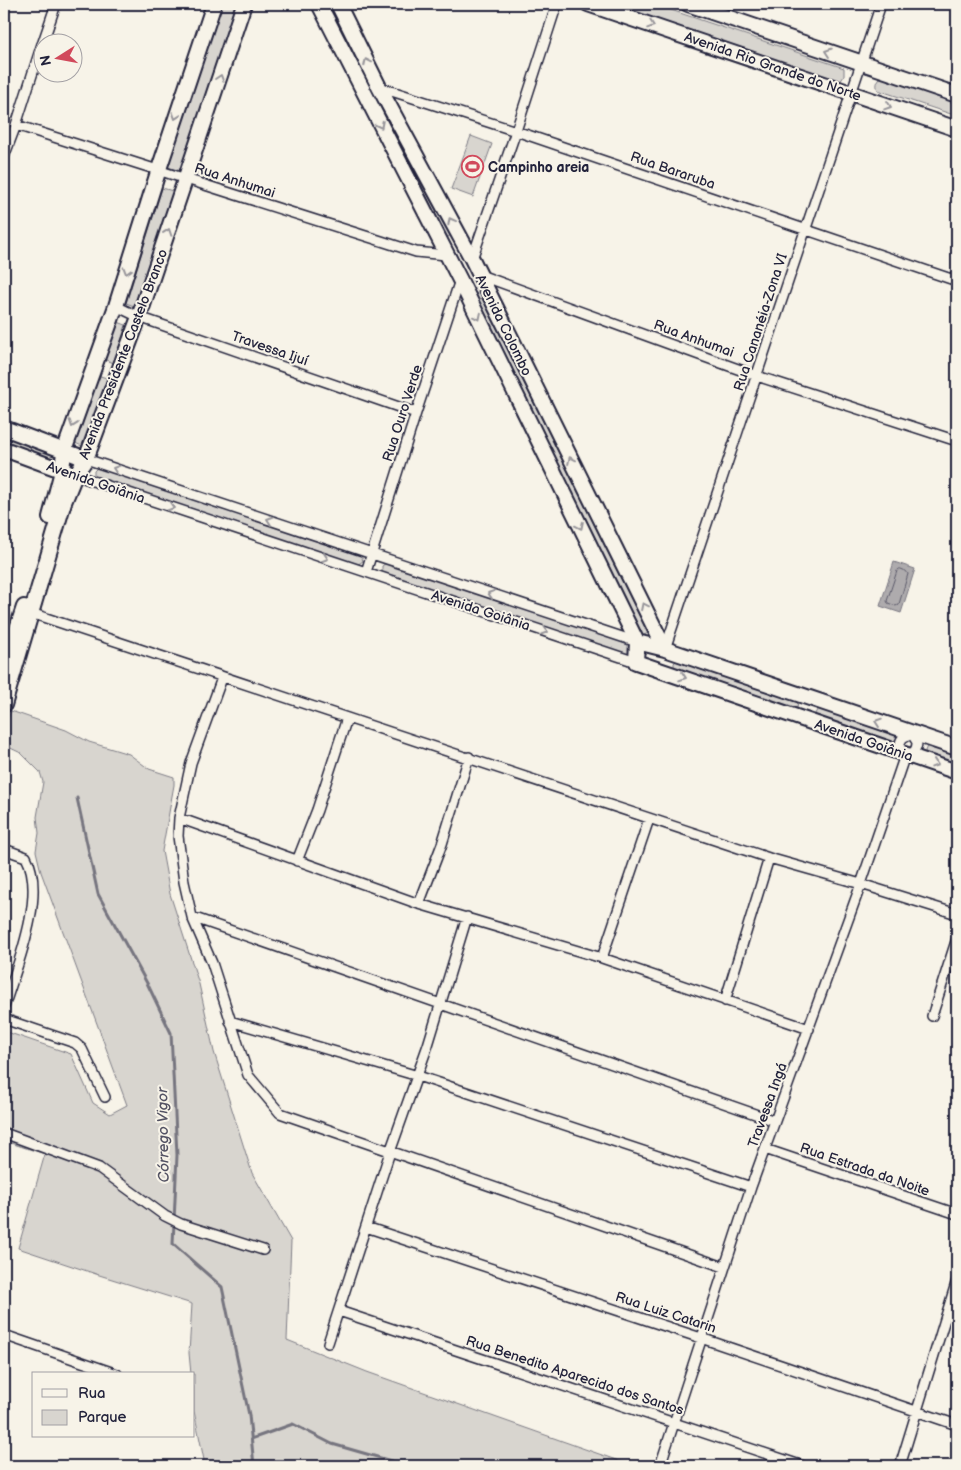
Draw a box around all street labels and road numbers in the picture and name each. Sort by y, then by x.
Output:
street label: Avenida Rio Grande do Norte [682,28,863,105]
street label: Rua Bararuba [628,148,717,193]
street label: Rua Anhumai [192,159,277,202]
street label: Avenida Presidente Castelo Branco [75,247,171,462]
street label: Rua Cananéia-Zona VI [730,251,791,393]
street label: Avenida Colombo [472,272,535,379]
street label: Rua Anhumai [651,316,736,361]
street label: Travessa Ijuí [229,327,311,370]
street label: Rua Ouro Verde [379,363,426,464]
street label: Avenida Goiânia [45,458,147,507]
street label: Avenida Goiânia [429,587,532,634]
street label: Avenida Goiânia [813,716,915,765]
street label: Travessa Ingá [744,1060,791,1150]
street label: Rua Estrada da Noite [798,1139,932,1200]
street label: Rua Luiz Catarin [613,1288,718,1337]
street label: Rua Benedito Aparecido dos Santos [464,1332,686,1419]

